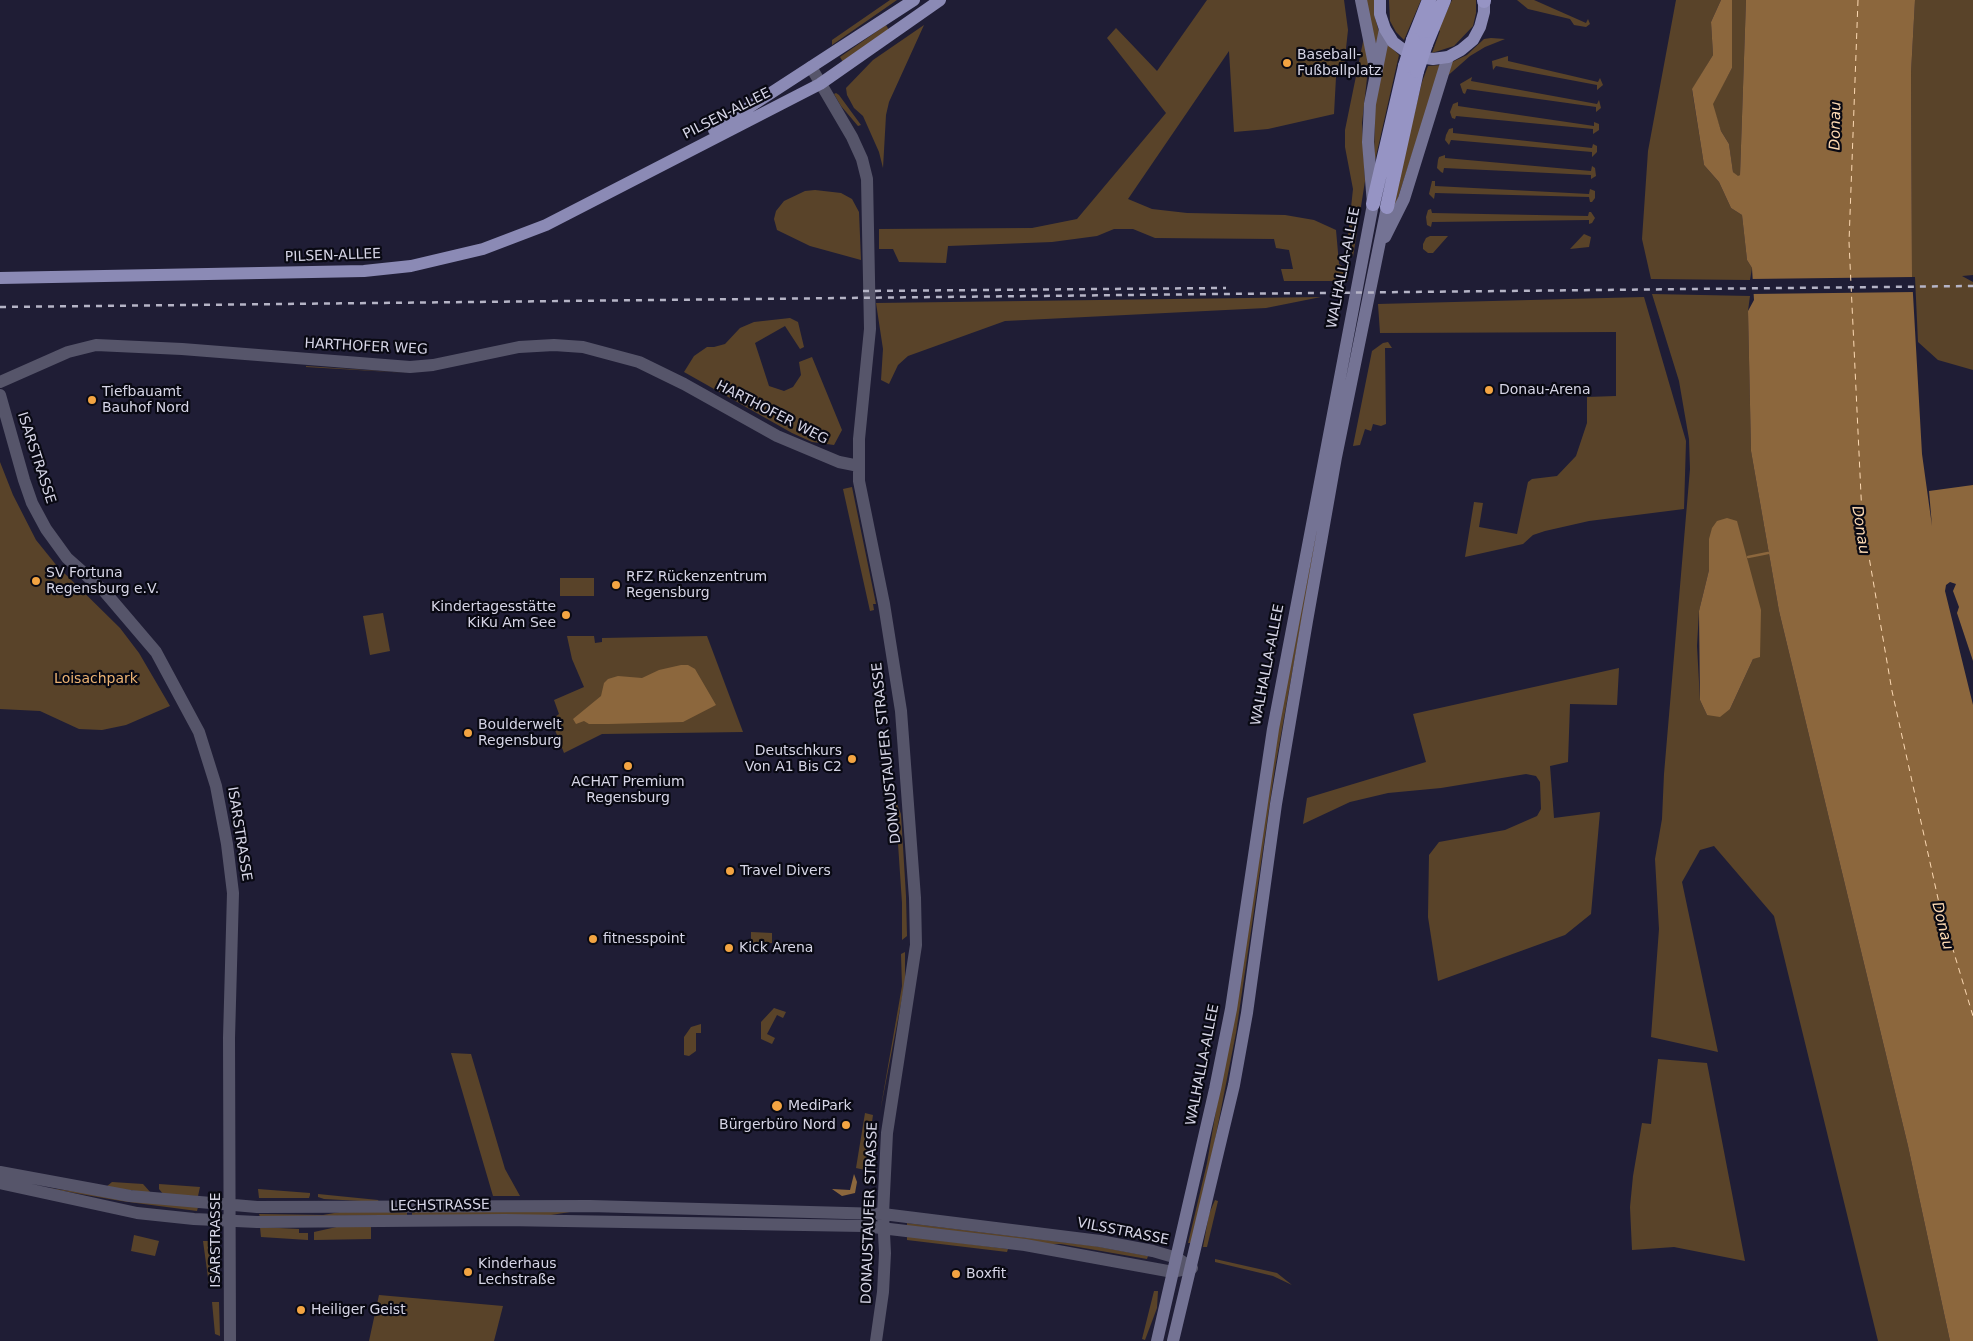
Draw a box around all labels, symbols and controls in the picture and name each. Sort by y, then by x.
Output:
place label: Baseball- Fußballplatz [1297,47,1381,80]
marker: Baseball- Fußballplatz [1281,57,1293,69]
street label: PILSEN-ALLEE [680,85,774,143]
water label: Donau [1827,101,1845,151]
street label: WALHALLA-ALLEE [1324,206,1364,330]
street label: PILSEN-ALLEE [285,246,381,266]
street label: HARTHOFER WEG [304,335,428,359]
street label: HARTHOFER WEG [713,377,831,449]
place label: Donau-Arena [1499,382,1591,398]
place label: Tiefbauamt Bauhof Nord [102,384,189,417]
marker: Donau-Arena [1483,384,1495,396]
marker: Tiefbauamt Bauhof Nord [86,394,98,406]
street label: ISARSTRASSE [13,410,59,506]
water label: Donau [1847,504,1873,556]
place label: SV Fortuna Regensburg e.V. [46,565,159,598]
place label: RFZ Rückenzentrum Regensburg [626,569,767,602]
marker: SV Fortuna Regensburg e.V. [30,575,42,587]
marker: RFZ Rückenzentrum Regensburg [610,579,622,591]
place label: Kindertagesstätte KiKu Am See [431,599,556,632]
street label: WALHALLA-ALLEE [1248,603,1288,727]
marker: Kindertagesstätte KiKu Am See [560,609,572,621]
street label: DONAUSTAUFER STRASSE [869,662,905,844]
park label: Loisachpark [54,671,138,687]
place label: Boulderwelt Regensburg [478,717,562,750]
marker: Boulderwelt Regensburg [462,727,474,739]
place label: Deutschkurs Von A1 Bis C2 [745,743,842,776]
marker: Deutschkurs Von A1 Bis C2 [846,753,858,765]
marker: ACHAT Premium Regensburg [622,760,634,772]
place label: ACHAT Premium Regensburg [571,774,685,806]
street label: ISARSTRASSE [223,786,255,882]
place label: Travel Divers [740,863,831,879]
marker: Travel Divers [724,865,736,877]
water label: Donau [1927,900,1957,952]
place label: fitnesspoint [603,931,685,947]
marker: fitnesspoint [587,933,599,945]
place label: Kick Arena [739,940,813,956]
marker: Kick Arena [723,942,735,954]
street label: WALHALLA-ALLEE [1183,1003,1223,1127]
place label: MediPark [788,1098,852,1114]
marker: MediPark [770,1099,784,1113]
place label: Bürgerbüro Nord [719,1117,836,1133]
marker: Bürgerbüro Nord [840,1119,852,1131]
street label: DONAUSTAUFER STRASSE [858,1122,882,1304]
street label: ISARSTRASSE [208,1192,224,1288]
street label: LECHSTRASSE [390,1197,490,1215]
street label: VILSSTRASSE [1076,1215,1170,1249]
place label: Kinderhaus Lechstraße [478,1256,557,1288]
marker: Kinderhaus Lechstraße [462,1266,474,1278]
place label: Boxfit [966,1266,1006,1282]
marker: Boxfit [950,1268,962,1280]
place label: Heiliger Geist [311,1302,406,1318]
marker: Heiliger Geist [295,1304,307,1316]

